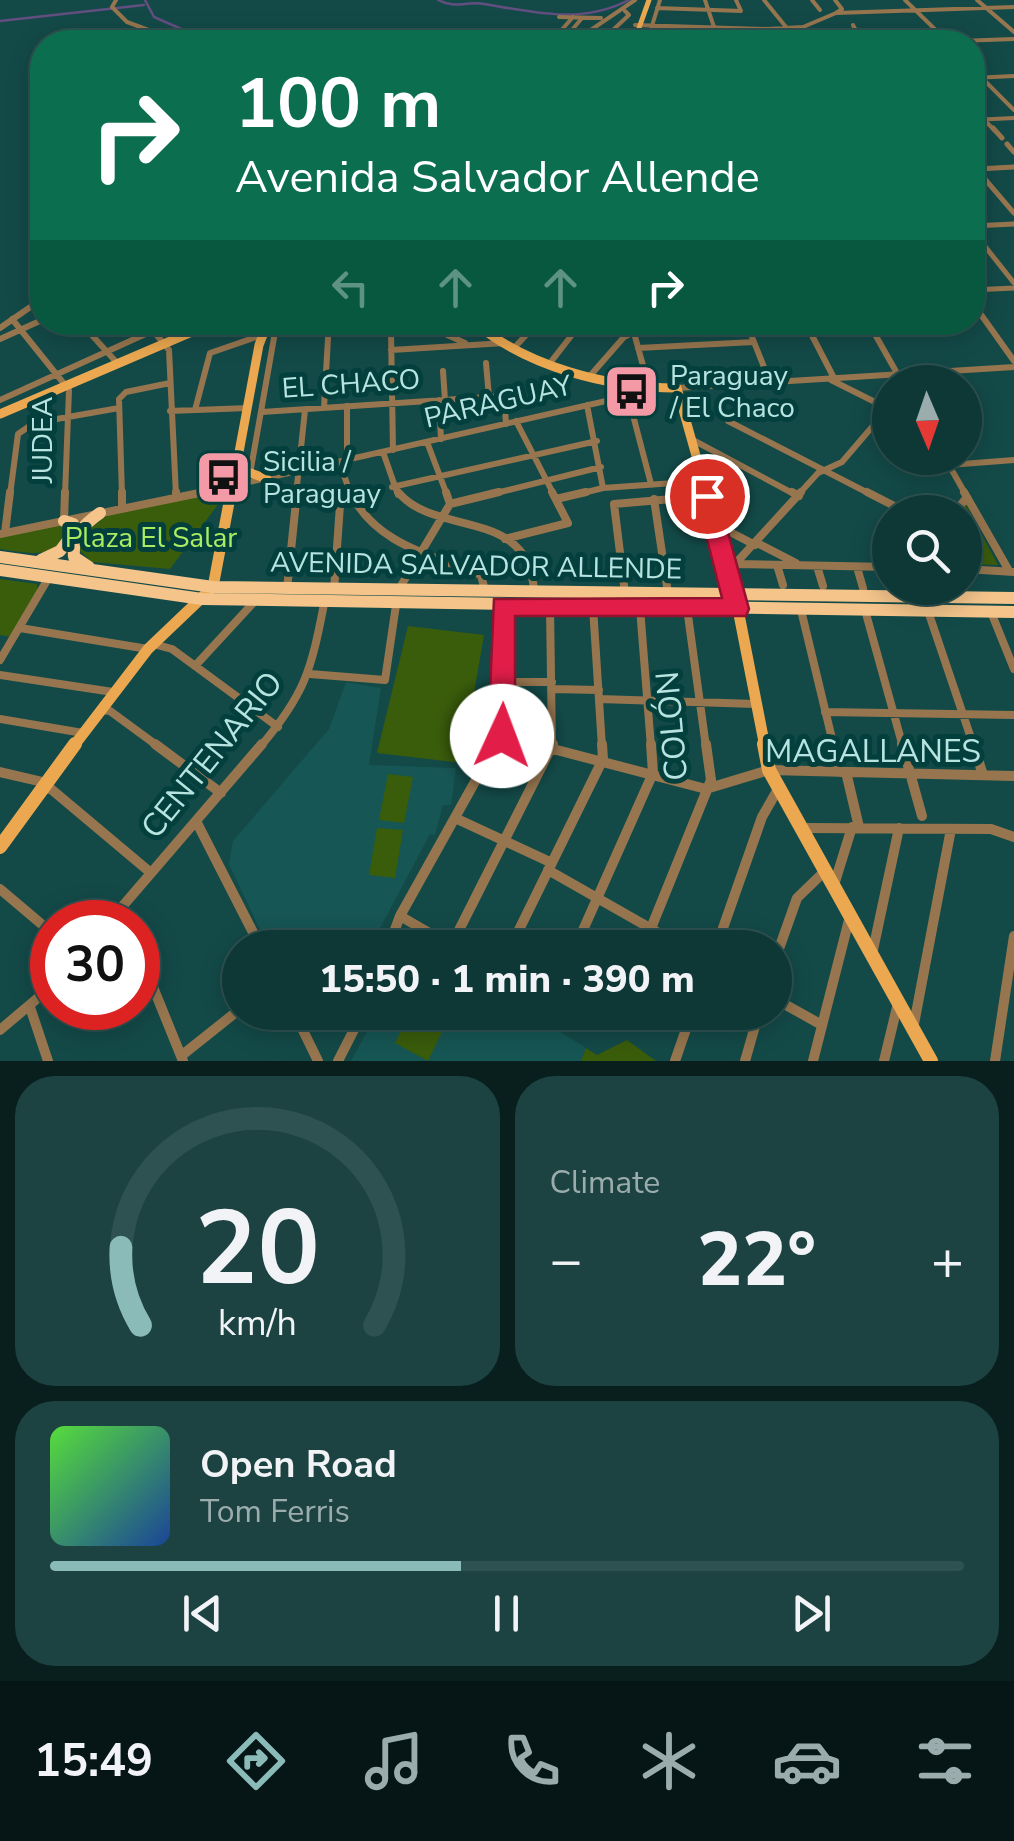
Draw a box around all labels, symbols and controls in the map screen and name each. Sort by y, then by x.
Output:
text: 100 m [235,56,441,152]
icon: right [70,70,200,200]
text: Avenida Salvador Allende [235,147,760,208]
icon: left [323,260,378,315]
icon: ahead [428,260,483,315]
icon: ahead [533,260,588,315]
icon: right [638,260,693,315]
place label: Paraguay / El Chaco [669,357,795,427]
street label: EL CHACO [281,360,421,408]
bus stop icon: Paraguay / El Chaco [601,362,661,422]
north arrow [872,365,982,475]
map controls [872,365,982,605]
street label: PARAGUAY [420,366,577,437]
street label: JUDEA [24,397,62,484]
place label: Sicilia / Paraguay [263,443,381,513]
bus stop icon: Sicilia / Paraguay [194,448,254,508]
pin [665,454,750,539]
icon: arrive [680,469,735,524]
button: search [872,495,982,605]
park label: Plaza El Salar [65,519,237,557]
street label: AVENIDA SALVADOR ALLENDE [270,543,682,589]
street label: CENTENARIO [131,663,293,847]
street label: COLÓN [646,669,698,783]
position arrow [450,684,554,788]
street label: MAGALLANES [765,730,981,773]
speed limit sign: 30 [30,900,160,1030]
text: 15:50 · 1 min · 390 m [319,954,695,1005]
text: Climate [550,1161,660,1204]
text: 20 [195,1178,320,1320]
text: 22° [697,1209,816,1311]
text: − [550,1223,583,1298]
text: + [931,1223,964,1298]
text: km/h [218,1299,297,1348]
text: Open Road [200,1439,397,1490]
text: Tom Ferris [200,1490,350,1533]
icon: previous [175,1586,230,1641]
icon: pause [479,1586,534,1641]
icon: next [784,1586,839,1641]
icon: directions [221,1726,291,1796]
icon: music [359,1726,429,1796]
icon: phone [497,1726,567,1796]
icon: climate [634,1726,704,1796]
icon: car [772,1726,842,1796]
icon: filters [910,1726,980,1796]
text: 15:49 [34,1731,153,1792]

